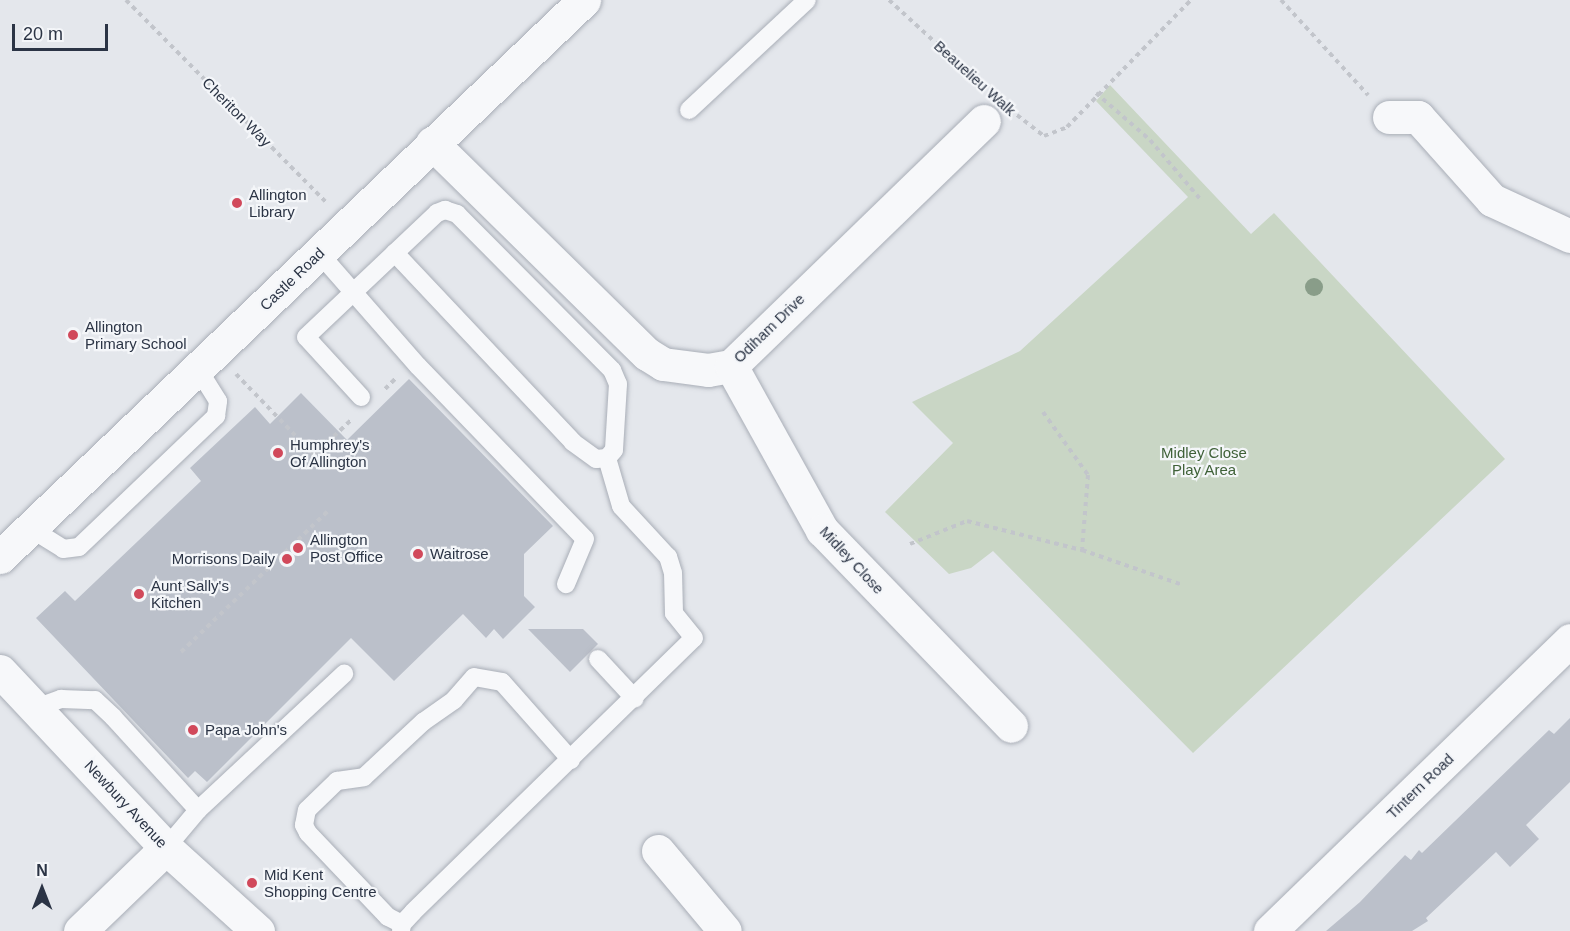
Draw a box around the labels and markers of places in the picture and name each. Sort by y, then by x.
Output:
place label: Allington Library [249,185,307,220]
marker: Allington Library [230,196,244,210]
place label: Allington Primary School [85,317,187,352]
marker: Allington Primary School [66,328,80,342]
place label: Humphrey's Of Allington [290,435,370,470]
marker: Humphrey's Of Allington [271,446,285,460]
place label: Allington Post Office [310,530,383,565]
marker: Allington Post Office [291,541,305,555]
place label: Waitrose [430,545,489,563]
marker: Waitrose [411,547,425,561]
place label: Morrisons Daily [172,550,275,568]
marker: Morrisons Daily [280,552,294,566]
place label: Aunt Sally's Kitchen [151,576,229,611]
marker: Aunt Sally's Kitchen [132,587,146,601]
place label: Papa John's [205,721,287,739]
marker: Papa John's [186,723,200,737]
place label: Mid Kent Shopping Centre [264,865,377,900]
marker: Mid Kent Shopping Centre [245,876,259,890]

